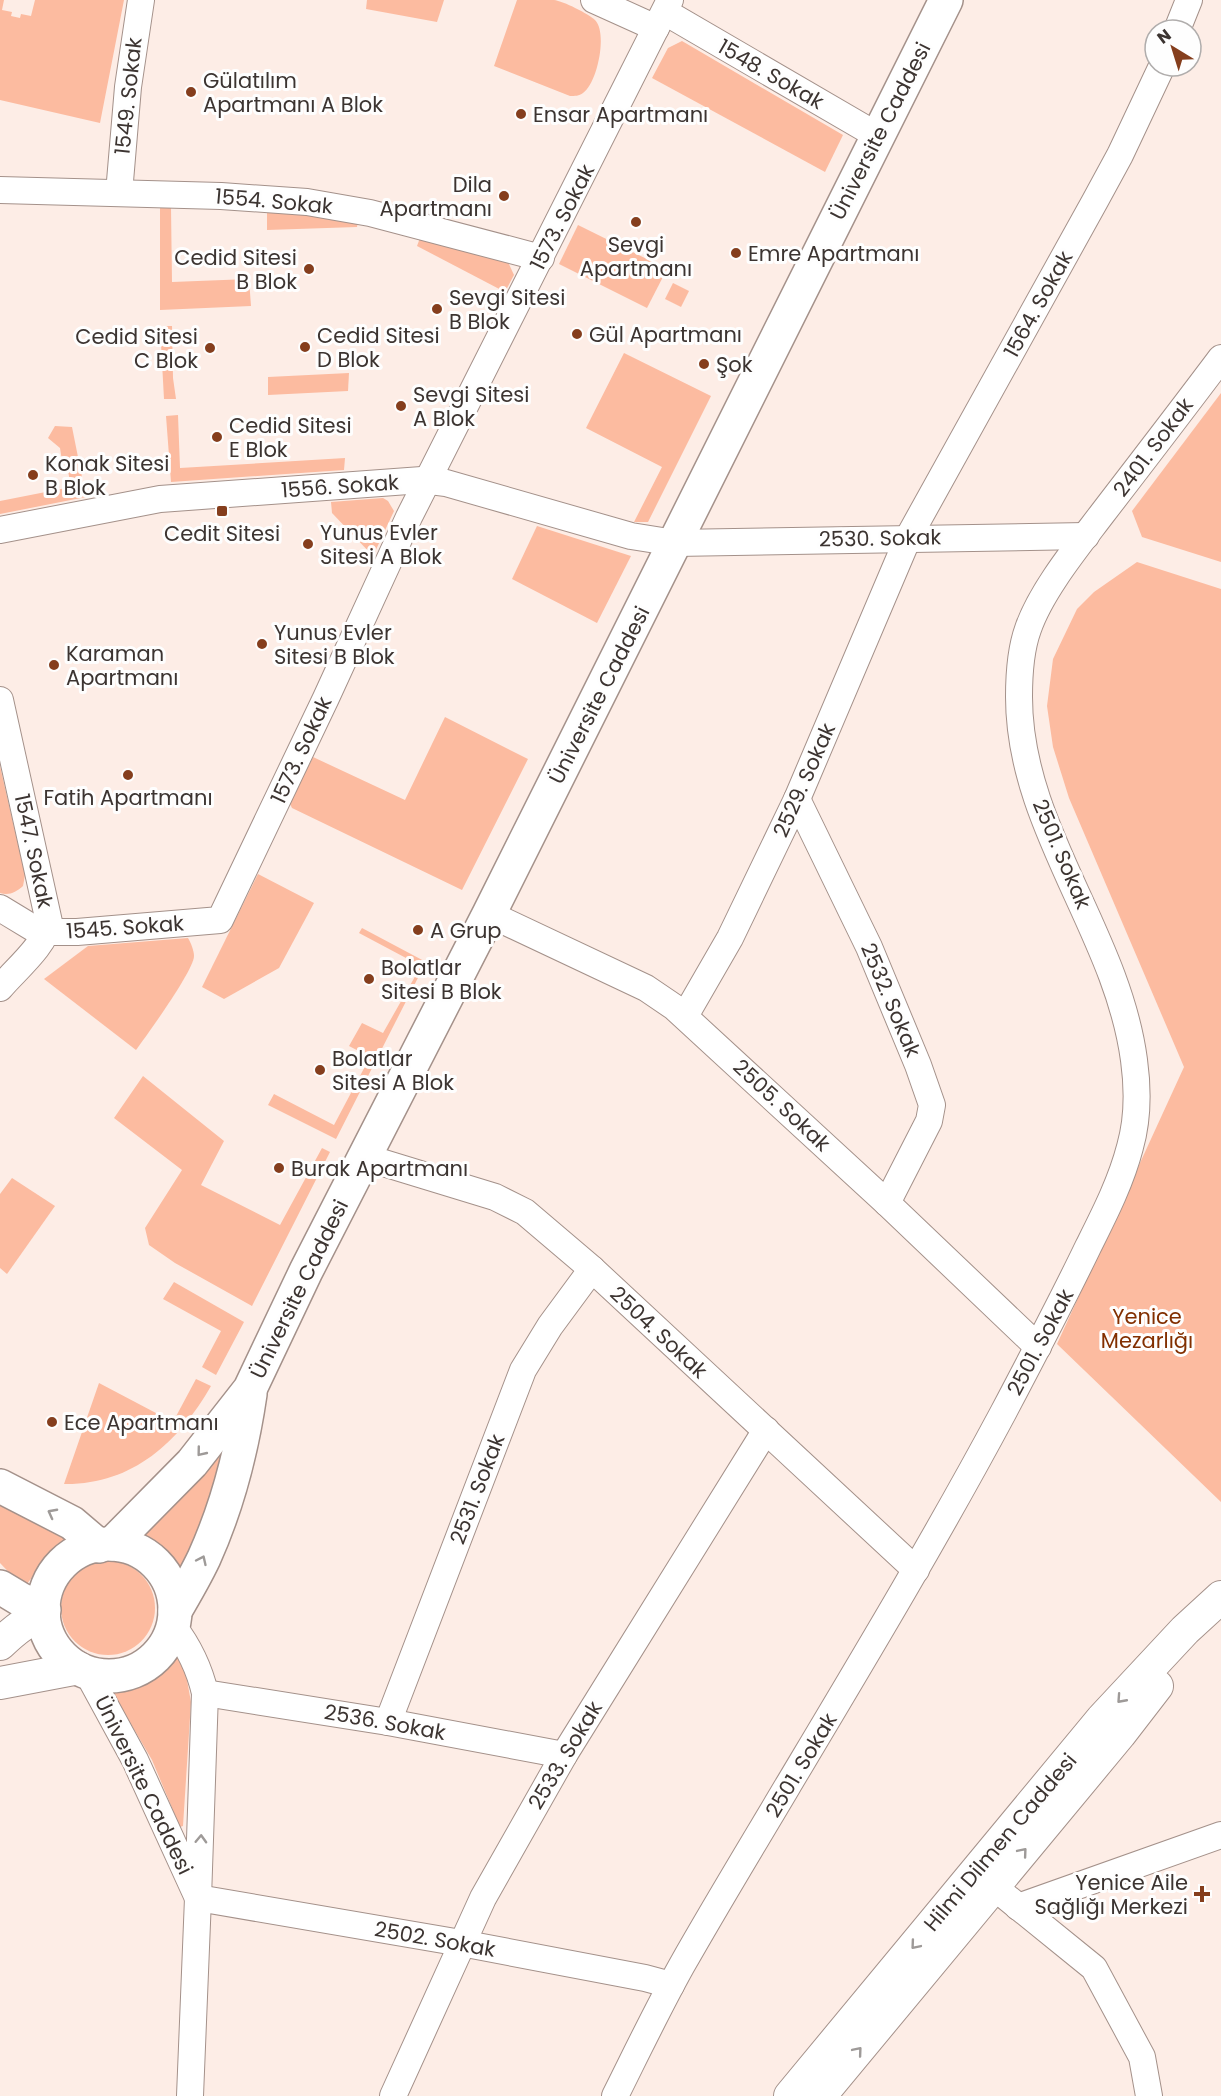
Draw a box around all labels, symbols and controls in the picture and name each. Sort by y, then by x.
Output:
north arrow [1143,18,1203,78]
text: N [1152,24,1176,49]
street label: 1548. Sokak [713,32,829,116]
street label: 1549. Sokak [107,36,149,156]
street label: Üniversite Caddesi [823,37,937,225]
place label: Gülatılım Apartmanı A Blok [203,66,383,119]
marker: Gülatılım Apartmanı A Blok [184,85,198,99]
place label: Ensar Apartmanı [533,100,708,129]
marker: Ensar Apartmanı [514,107,528,121]
street label: 1573. Sokak [523,159,601,275]
place label: Dila Apartmanı [380,170,492,223]
street label: 1554. Sokak [214,181,334,221]
marker: Dila Apartmanı [497,189,511,203]
marker: Sevgi Apartmanı [629,215,643,229]
place label: Sevgi Apartmanı [580,230,692,283]
place label: Emre Apartmanı [748,239,919,268]
place label: Cedid Sitesi B Blok [174,243,297,296]
street label: 1564. Sokak [997,245,1079,363]
marker: Emre Apartmanı [729,246,743,260]
marker: Cedid Sitesi B Blok [302,262,316,276]
place label: Sevgi Sitesi B Blok [449,283,565,336]
marker: Sevgi Sitesi B Blok [430,302,444,316]
place label: Gül Apartmanı [589,320,742,349]
place label: Cedid Sitesi D Blok [317,321,440,374]
place label: Cedid Sitesi C Blok [75,322,198,375]
marker: Gül Apartmanı [570,327,584,341]
marker: Cedid Sitesi D Blok [298,340,312,354]
marker: Cedid Sitesi C Blok [203,341,217,355]
place label: Şok [716,350,753,379]
marker: Şok [697,357,711,371]
place label: Sevgi Sitesi A Blok [413,380,529,433]
street label: 2401. Sokak [1106,391,1200,502]
marker: Sevgi Sitesi A Blok [394,399,408,413]
place label: Cedid Sitesi E Blok [229,411,352,464]
marker: Cedid Sitesi E Blok [210,430,224,444]
place label: Konak Sitesi B Blok [45,449,169,502]
street label: 1556. Sokak [280,467,400,505]
marker: Konak Sitesi B Blok [26,468,40,482]
marker: Cedit Sitesi [215,504,229,518]
place label: Yunus Evler Sitesi A Blok [320,518,442,571]
place label: Cedit Sitesi [164,519,280,548]
street label: 2530. Sokak [819,522,942,554]
marker: Yunus Evler Sitesi A Blok [301,537,315,551]
street label: Üniversite Caddesi [542,601,656,789]
place label: Yunus Evler Sitesi B Blok [274,618,395,671]
marker: Yunus Evler Sitesi B Blok [255,637,269,651]
place label: Karaman Apartmanı [66,639,178,692]
marker: Karaman Apartmanı [47,658,61,672]
street label: 1573. Sokak [263,691,339,808]
street label: 2529. Sokak [766,718,842,842]
marker: Fatih Apartmanı [121,768,135,782]
place label: Fatih Apartmanı [43,783,213,812]
street label: 1547. Sokak [8,791,60,911]
street label: 2501. Sokak [1026,795,1098,914]
street label: 1545. Sokak [65,908,185,946]
place label: A Grup [430,916,502,945]
marker: A Grup [411,923,425,937]
street label: 2532. Sokak [854,938,928,1062]
place label: Bolatlar Sitesi B Blok [381,953,502,1006]
marker: Bolatlar Sitesi B Blok [362,972,376,986]
place label: Bolatlar Sitesi A Blok [332,1044,454,1097]
street label: 2505. Sokak [727,1052,837,1158]
marker: Bolatlar Sitesi A Blok [313,1063,327,1077]
place label: Burak Apartmanı [291,1154,468,1183]
marker: Burak Apartmanı [272,1161,286,1175]
street label: Üniversite Caddesi [243,1195,355,1383]
street label: 2504. Sokak [604,1279,714,1385]
street label: 2501. Sokak [1000,1283,1080,1400]
park label: Yenice Mezarlığı [1101,1302,1193,1355]
place label: Ece Apartmanı [64,1408,219,1437]
marker: Ece Apartmanı [45,1415,59,1429]
street label: 2531. Sokak [443,1430,511,1548]
one-way arrow [198,1445,209,1456]
one-way arrow [47,1509,58,1520]
one-way arrow [195,1555,207,1566]
street label: Üniversite Caddesi [88,1691,200,1879]
one-way arrow [1117,1692,1128,1702]
street label: 2533. Sokak [521,1695,609,1815]
street label: 2536. Sokak [322,1697,448,1747]
street label: 2501. Sokak [758,1707,844,1823]
street label: Hilmi Dilmen Caddesi [917,1747,1083,1937]
one-way arrow [194,1835,207,1844]
one-way arrow [1015,1848,1026,1859]
place label: Yenice Aile Sağlığı Merkezi [1034,1868,1188,1921]
marker: Yenice Aile Sağlığı Merkezi [1193,1885,1211,1903]
street label: 2502. Sokak [372,1914,498,1964]
one-way arrow [911,1938,922,1949]
one-way arrow [851,2047,862,2058]

